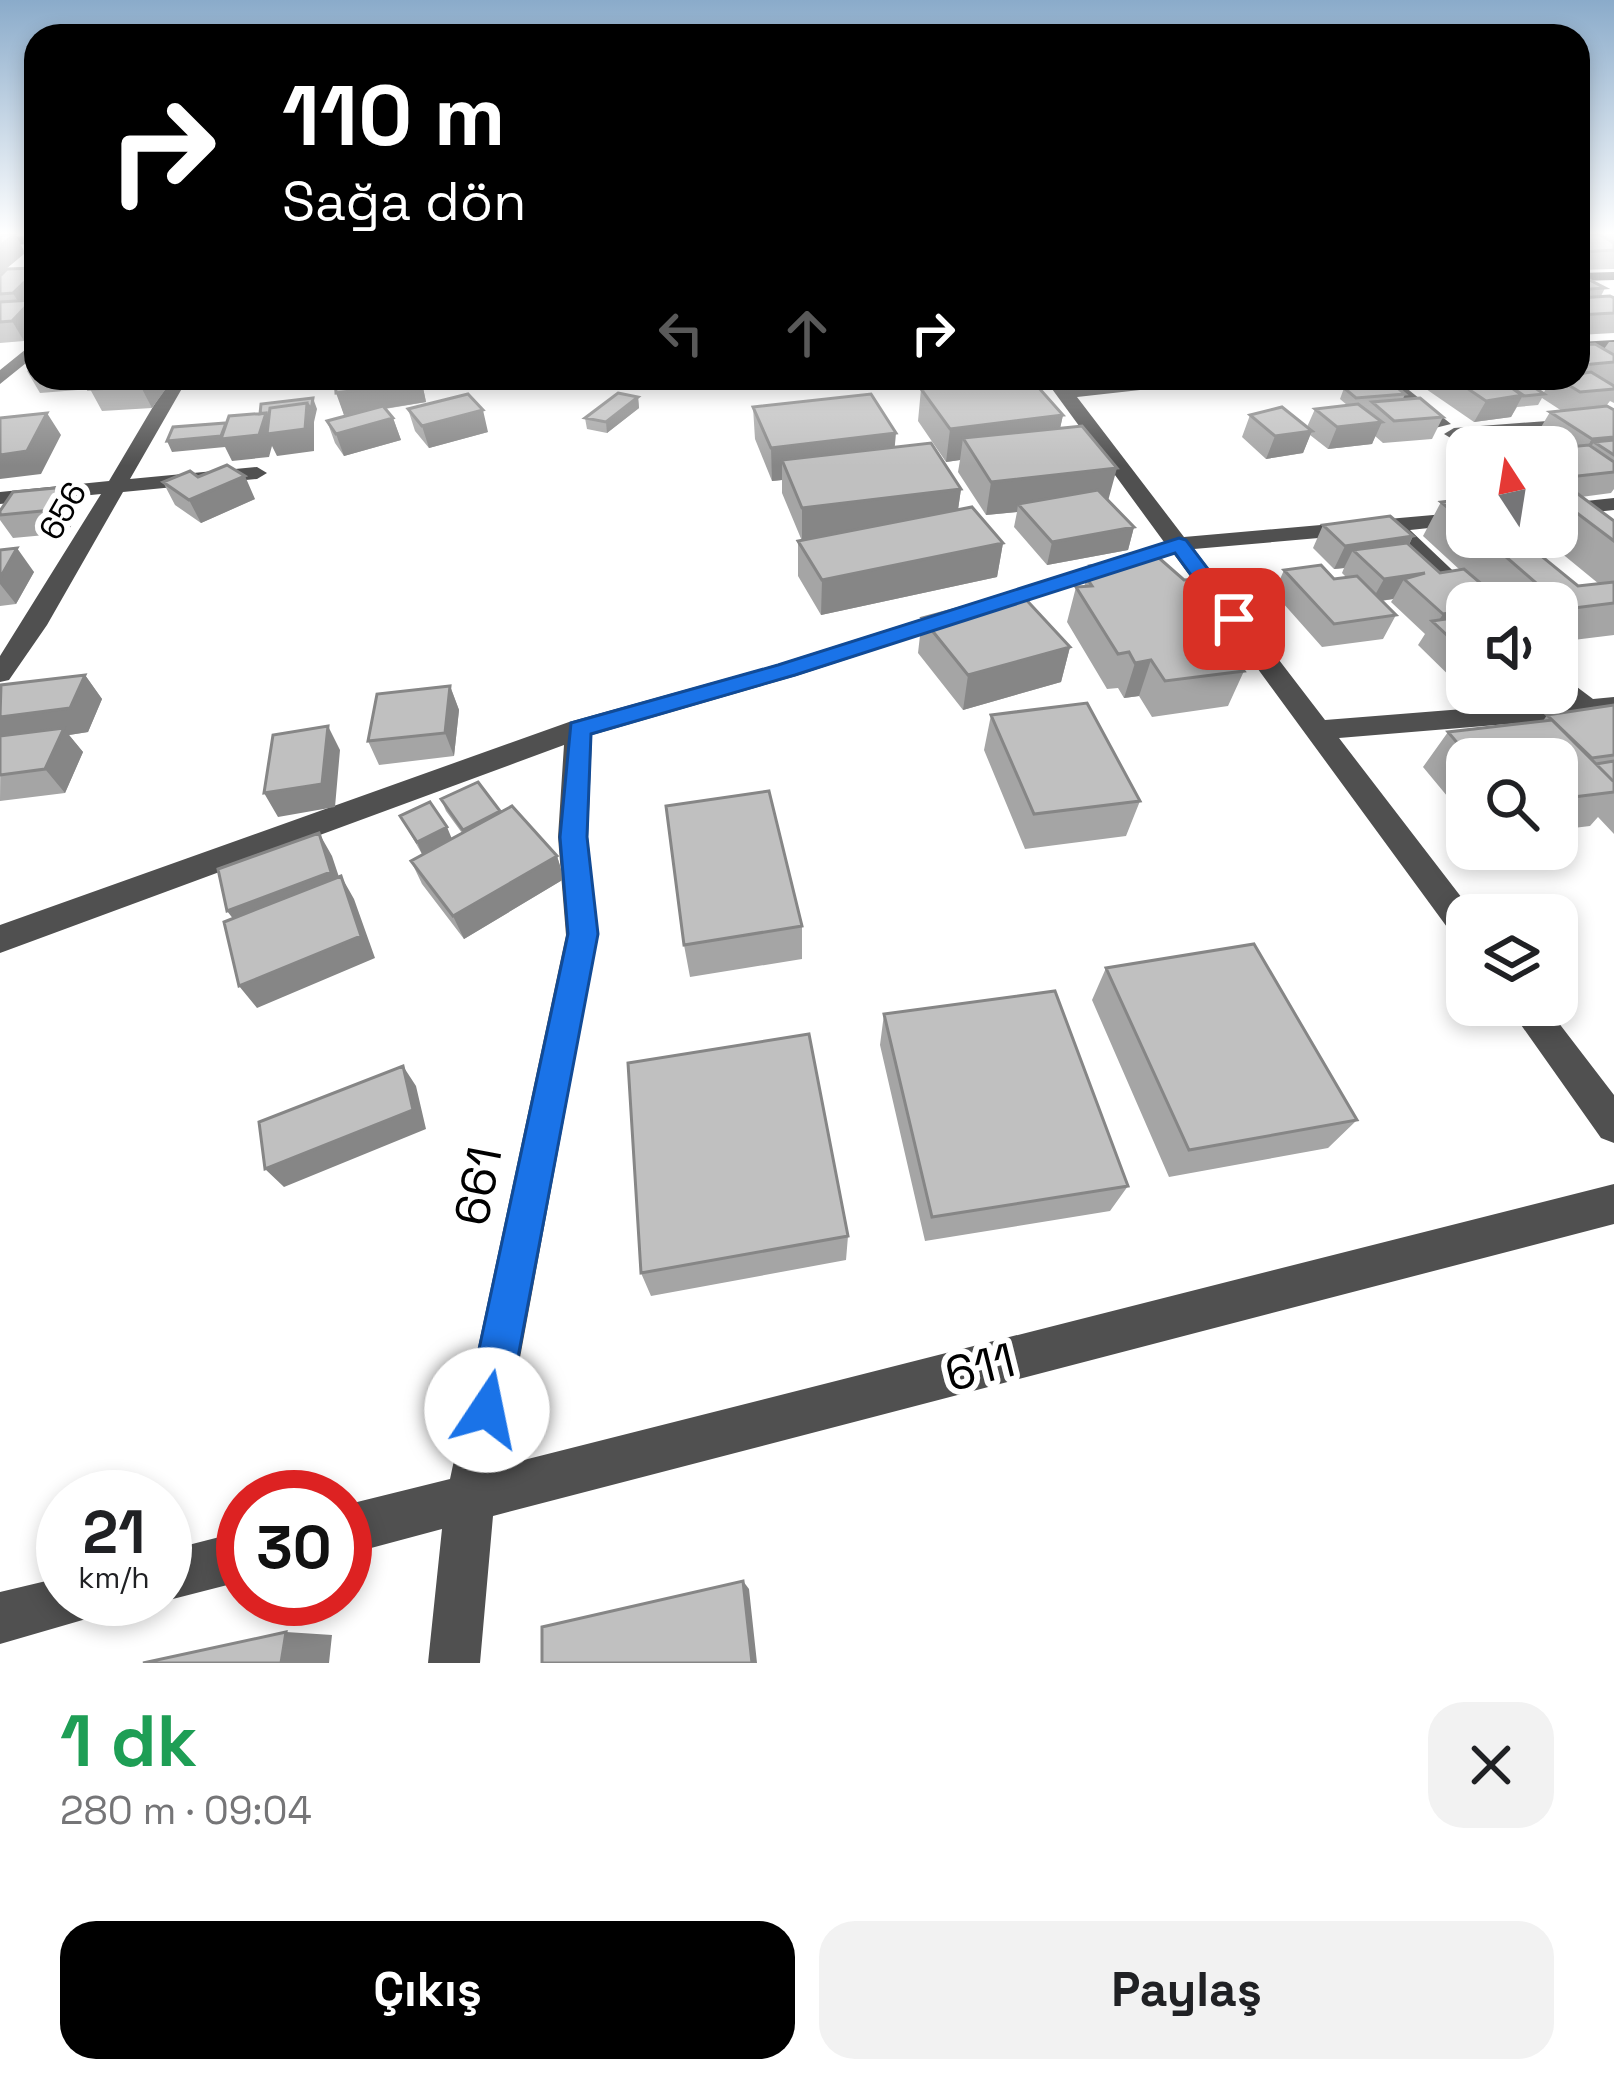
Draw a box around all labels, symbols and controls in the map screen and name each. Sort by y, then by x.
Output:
text: 110 m [282,62,505,170]
icon: right [84,72,240,228]
text: Sağa dön [282,167,526,236]
icon: left [648,300,714,366]
icon: ahead [774,300,840,366]
icon: right [900,300,966,366]
north arrow [1446,426,1578,558]
map controls [1446,426,1578,1026]
street label: 656 [30,474,96,548]
pin [1183,568,1285,670]
button: sound [1446,582,1578,714]
icon: arrive [1201,586,1267,652]
button: search [1446,738,1578,870]
button: layers [1446,894,1578,1026]
street label: 661 [441,1142,515,1230]
street label: 611 [939,1329,1021,1405]
position arrow [424,1347,550,1473]
speed limit sign: 30 [216,1470,372,1626]
text: 21 [83,1494,145,1571]
text: km/h [78,1558,150,1597]
text: 1 dk [60,1695,197,1787]
button: close [1428,1702,1554,1828]
text: 280 m · 09:04 [60,1786,312,1835]
button: Çıkış [60,1921,795,2059]
button: Paylaş [819,1921,1554,2059]

